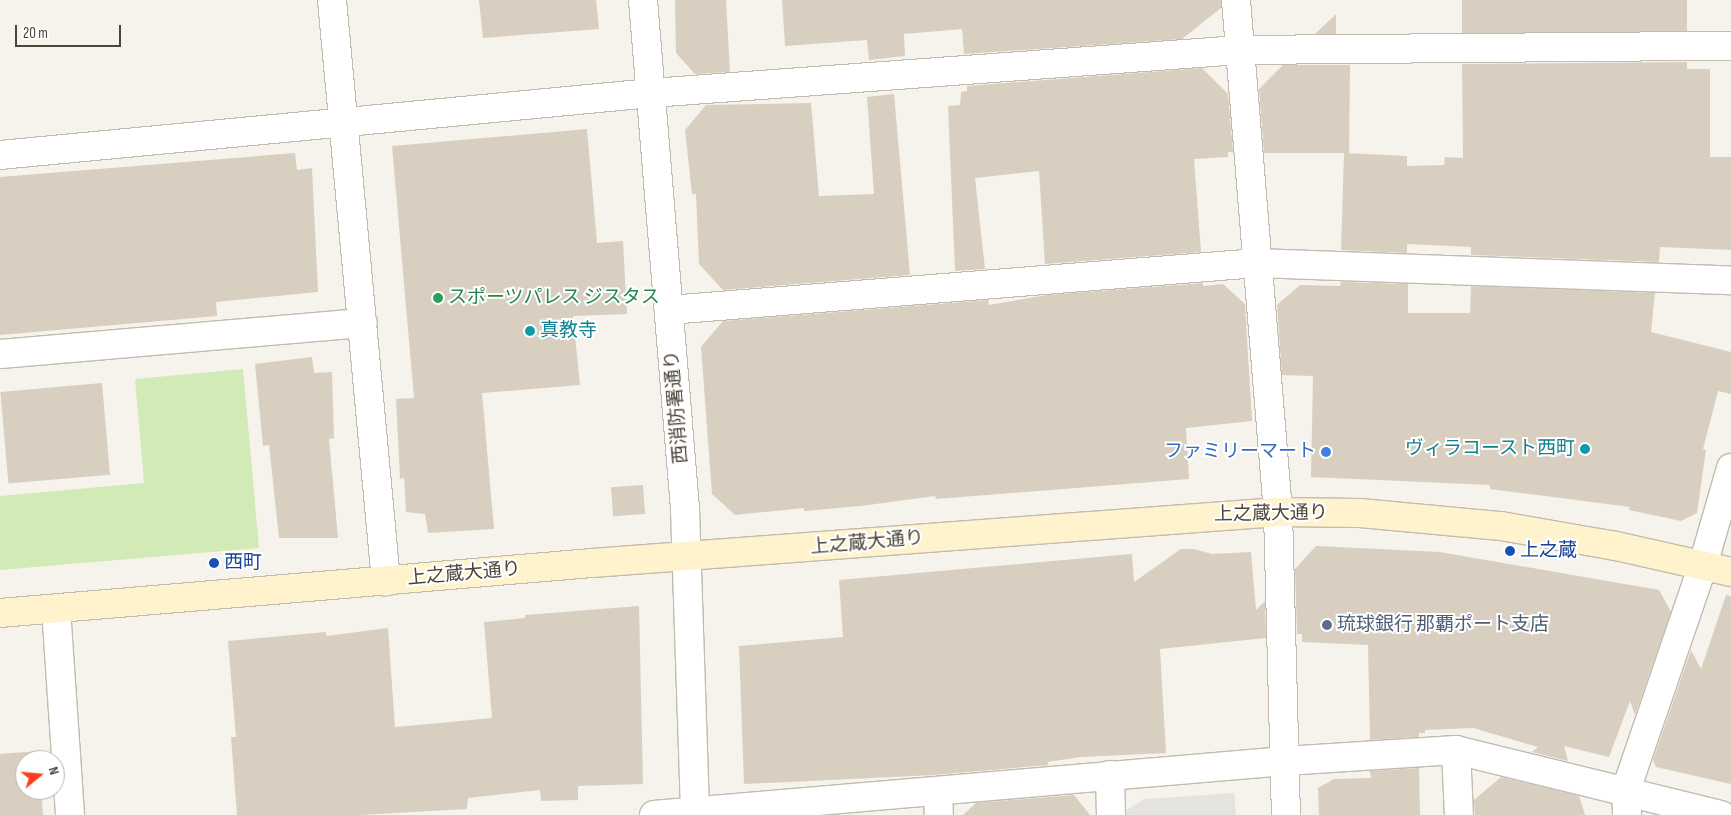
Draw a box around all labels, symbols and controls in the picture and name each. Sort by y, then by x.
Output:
scale bar [18,15,124,47]
text: 20 m [23,24,48,43]
place label: スポーツパレス ジスタス [448,287,660,309]
marker: スポーツパレス ジスタス [432,292,444,304]
place label: 真教寺 [540,320,597,342]
marker: 真教寺 [524,325,536,337]
street label: 西消防署通り [661,349,693,465]
place label: ヴィラコースト西町 [1404,438,1575,460]
place label: ファミリーマート [1164,441,1316,463]
marker: ヴィラコースト西町 [1579,443,1591,455]
marker: ファミリーマート [1320,446,1332,458]
street label: 上之蔵大通り [1214,502,1328,526]
street label: 上之蔵大通り [809,527,925,559]
place label: 上之蔵 [1520,540,1577,562]
marker: 上之蔵 [1504,545,1516,557]
place label: 西町 [224,552,262,574]
marker: 西町 [208,557,220,569]
street label: 上之蔵大通り [406,558,522,590]
place label: 琉球銀行 那覇ポート支店 [1337,614,1549,636]
marker: 琉球銀行 那覇ポート支店 [1321,619,1333,631]
north arrow [15,750,65,800]
text: N [45,765,63,777]

